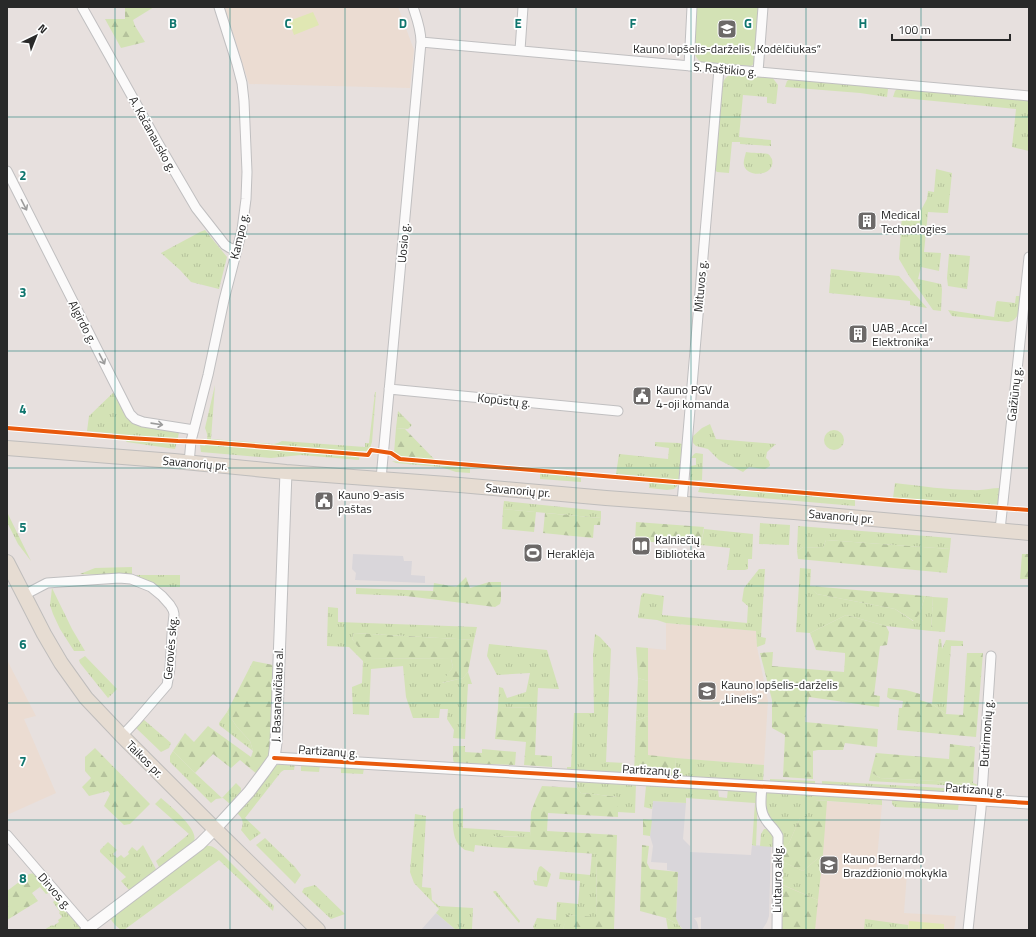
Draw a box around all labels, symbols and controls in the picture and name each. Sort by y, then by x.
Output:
text: B [169,13,177,33]
text: C [284,13,292,33]
text: D [399,13,407,33]
text: E [514,13,522,33]
text: F [630,13,637,33]
text: G [744,13,752,33]
text: H [859,13,867,33]
north arrow [16,16,56,56]
scale bar [892,16,1010,42]
school or university icon: Kauno lopšelis-darželis „Kodėlčiukas“ [716,18,738,40]
text: N [35,20,51,37]
text: 100 m [898,20,931,39]
place label: Kauno lopšelis-darželis „Kodėlčiukas“ [633,39,821,58]
street label: S. Raštikio g. [692,57,758,81]
street label: A. Kačanausko g. [124,93,182,175]
text: 2 [19,165,27,185]
one-way arrow [21,199,29,211]
place label: Medical Technologies [881,205,947,238]
building icon: Medical Technologies [856,210,878,232]
street label: Kampo g. [224,211,254,261]
street label: Uosio g. [392,222,414,264]
street label: Mituvos g. [688,259,712,313]
text: 3 [19,282,27,302]
street label: Algirdo g. [64,297,102,347]
place label: UAB „Accel Elektronika“ [872,318,933,351]
building icon: UAB „Accel Elektronika“ [847,323,869,345]
one-way arrow [98,353,106,365]
street label: Gaižiūnų g. [1002,366,1026,422]
place label: Kauno PGV 4-oji komanda [656,380,729,413]
public building icon: Kauno PGV 4-oji komanda [631,385,653,407]
street label: Kopūstų g. [477,388,531,412]
text: 4 [19,399,27,419]
one-way arrow [151,420,164,428]
street label: Savanorių pr. [162,451,228,475]
street label: Savanorių pr. [485,478,551,502]
place label: Kauno 9-asis paštas [338,485,405,518]
public building icon: Kauno 9-asis paštas [313,490,335,512]
street label: Savanorių pr. [808,504,874,528]
text: 5 [19,517,27,537]
place label: Kalniečių Biblioteka [655,530,705,563]
library icon: Kalniečių Biblioteka [630,535,652,557]
sports icon: Heraklėja [522,542,544,564]
place label: Heraklėja [547,544,594,563]
street label: Gerovės skg. [158,615,182,681]
text: 6 [19,634,27,654]
street label: J. Basanavičiaus al. [266,648,288,742]
place label: Kauno lopšelis-darželis „Linelis“ [721,675,838,708]
school or university icon: Kauno lopšelis-darželis „Linelis“ [696,680,718,702]
street label: Butrimonių g. [974,698,998,768]
street label: Taikos pr. [122,736,168,782]
street label: Partizanų g. [298,739,358,763]
text: 7 [19,751,27,771]
street label: Partizanų g. [622,759,682,781]
street label: Partizanų g. [945,777,1005,801]
street label: Liutauro aklg. [767,845,787,913]
place label: Kauno Bernardo Brazdžionio mokykla [843,849,947,882]
school or university icon: Kauno Bernardo Brazdžionio mokykla [818,854,840,876]
text: 8 [19,868,27,888]
street label: Dirvos g. [34,868,76,914]

